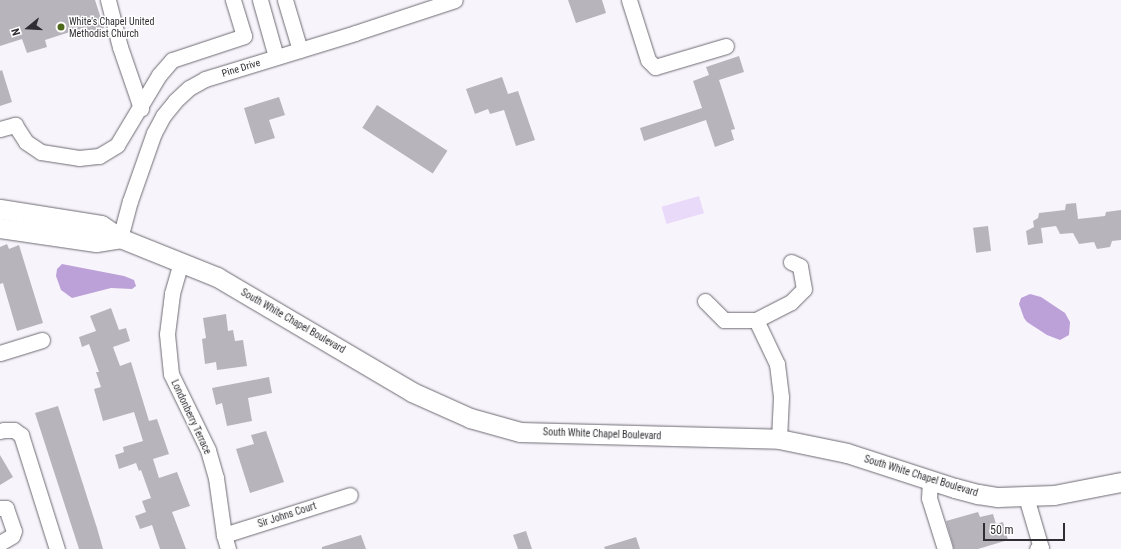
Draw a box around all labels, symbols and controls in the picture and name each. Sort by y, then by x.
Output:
north arrow [8,8,48,48]
place label: White's Chapel United Methodist Church [69,15,154,38]
marker: White's Chapel United Methodist Church [56,22,66,32]
text: N [9,27,23,37]
street label: Pine Drive [220,56,262,80]
street label: South White Chapel Boulevard [239,286,347,356]
street label: Londonberry Terrace [168,378,214,456]
street label: South White Chapel Boulevard [543,426,661,442]
street label: South White Chapel Boulevard [863,453,979,499]
street label: Sir Johns Court [256,500,318,530]
scale bar [985,515,1067,541]
text: 50 m [990,523,1014,537]

